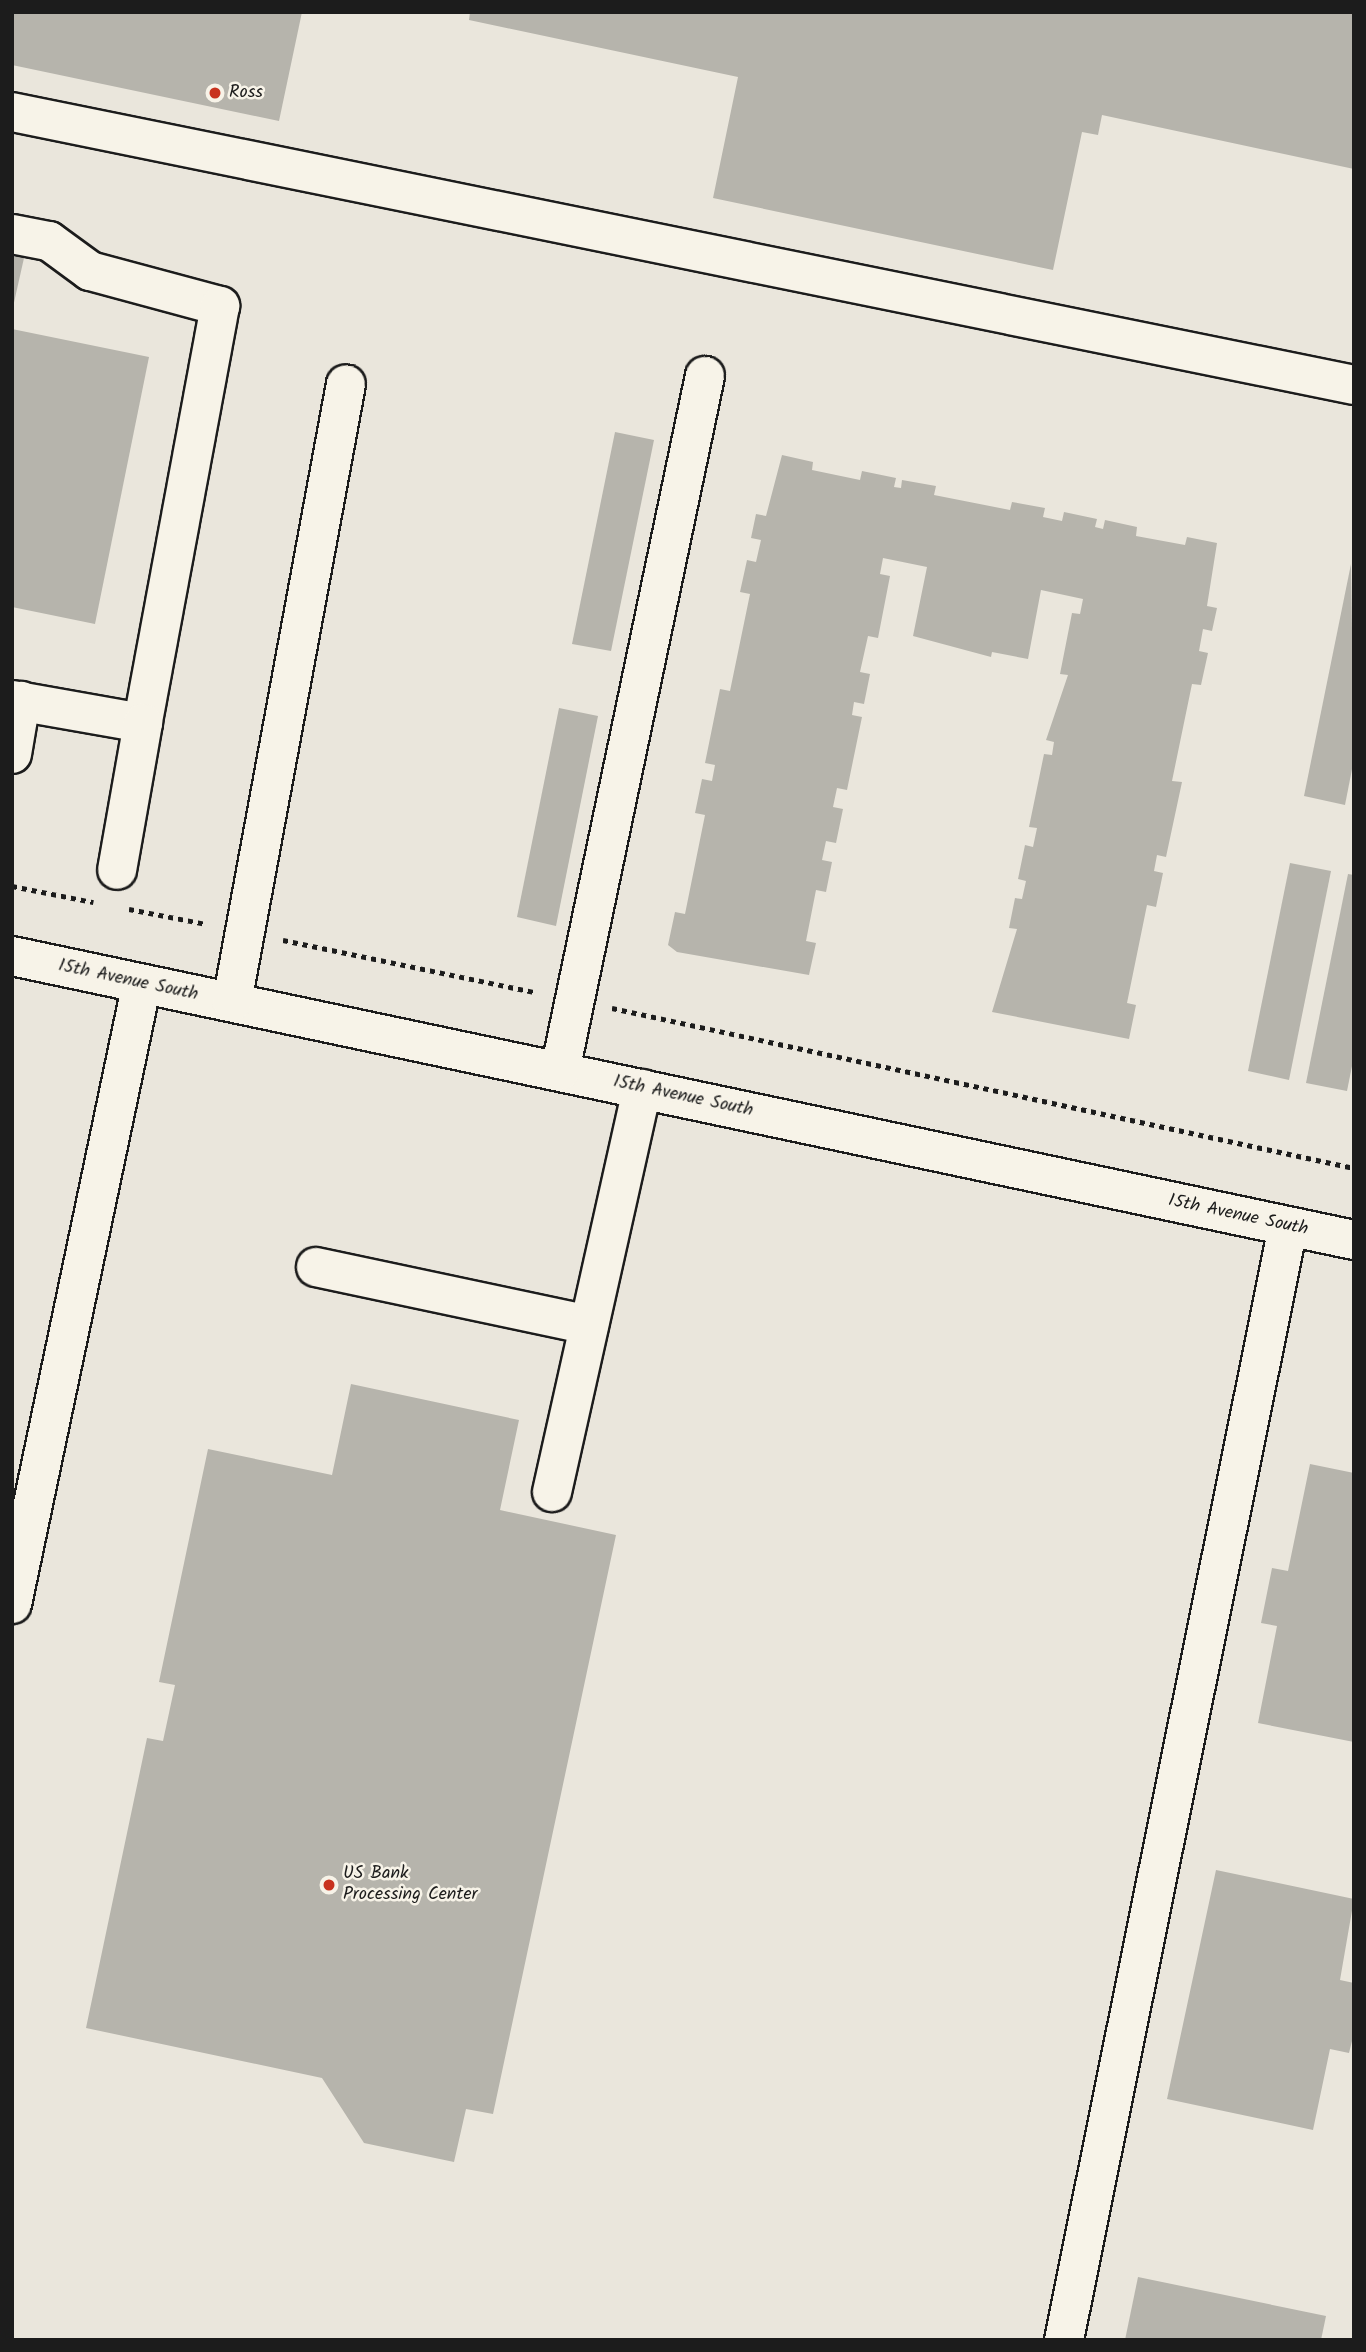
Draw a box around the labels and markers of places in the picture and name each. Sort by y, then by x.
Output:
place label: Ross [229,82,263,104]
marker: Ross [207,85,223,101]
place label: US Bank Processing Center [343,1864,477,1906]
marker: US Bank Processing Center [321,1877,337,1893]

